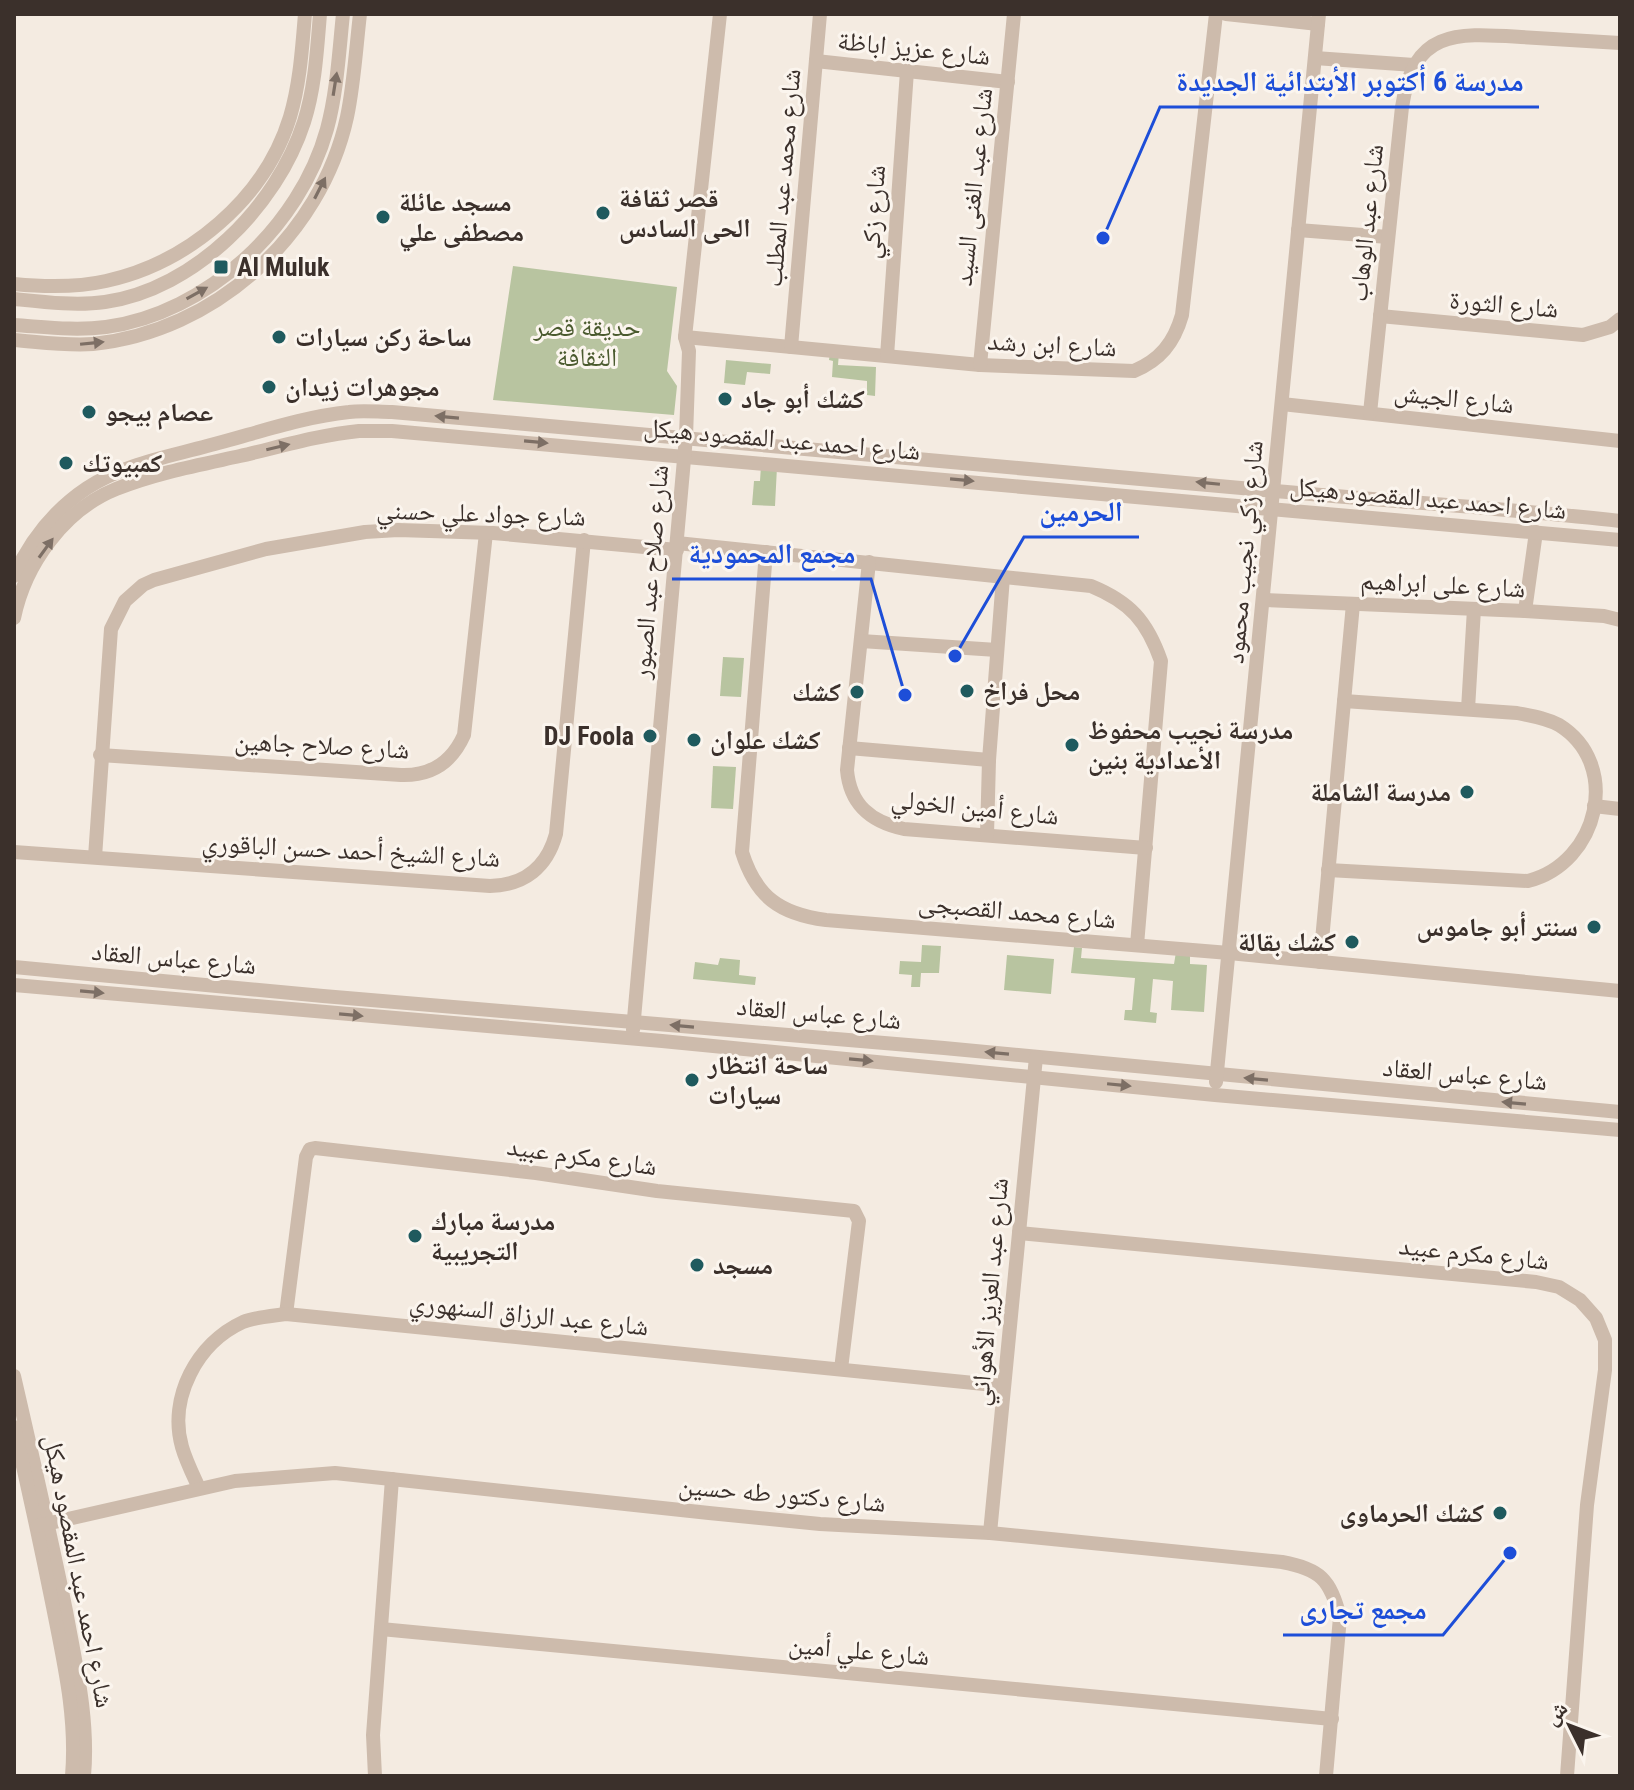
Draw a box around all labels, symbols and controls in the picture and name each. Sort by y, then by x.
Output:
street label: شارع عزيز اباظة [836,25,992,72]
callout: مدرسة 6 أكتوبر الأبتدائية الجديدة [1160,55,1539,107]
text: مدرسة 6 أكتوبر الأبتدائية الجديدة [1176,64,1524,98]
street label: شارع محمد عبد المطلب [758,68,807,288]
one-way arrow [330,71,342,96]
street label: شارع عبد الغنى السيد [948,87,999,288]
street label: شارع عبد الوهاب [1343,143,1390,303]
street label: شارع زكي [855,164,897,260]
one-way arrow [313,176,326,199]
place label: قصر ثقافة الحى السادس [619,183,751,244]
place label: مسجد عائلة مصطفى علي [399,187,524,252]
marker: قصر ثقافة الحى السادس [594,204,612,222]
marker: مسجد عائلة مصطفى علي [374,208,392,226]
place label: Al Muluk [237,252,330,282]
marker: Al Muluk [212,258,230,276]
street label: شارع الثورة [1448,284,1560,325]
one-way arrow [186,286,208,300]
park label: حديقة قصر الثقافة [532,312,641,372]
place label: ساحة ركن سيارات [295,322,472,353]
street label: شارع ابن رشد [987,326,1117,363]
marker: ساحة ركن سيارات [270,328,288,346]
one-way arrow [80,337,105,350]
place label: مجوهرات زيدان [285,372,440,403]
street label: شارع الجيش [1393,377,1515,420]
marker: مجوهرات زيدان [260,378,278,396]
place label: كشك أبو جاد [741,383,865,414]
marker: كشك أبو جاد [716,390,734,408]
place label: عصام بيجو [105,397,213,430]
marker: عصام بيجو [80,403,98,421]
one-way arrow [434,410,459,423]
street label: شارع احمد عبد المقصود هيكل [642,412,922,467]
one-way arrow [524,436,549,449]
street label: شارع زكي نجيب محمود [1219,439,1274,665]
one-way arrow [266,440,291,453]
place label: كمبيوتك [82,448,163,478]
marker: كمبيوتك [57,454,75,472]
street label: شارع صلاح عبد الصبور [626,464,675,681]
street label: شارع احمد عبد المقصود هيكل [1288,471,1568,526]
one-way arrow [950,473,975,486]
one-way arrow [1195,477,1220,490]
callout: الحرمين [1024,485,1139,537]
street label: شارع جواد علي حسني [376,494,586,537]
text: الحرمين [1039,495,1123,529]
callout: مجمع المحمودية [672,527,871,579]
one-way arrow [38,537,53,558]
text: مجمع المحمودية [688,537,856,572]
street label: شارع على ابراهيم [1360,565,1526,605]
place label: محل فراخ [983,676,1080,707]
place label: كشك [792,677,841,707]
marker: محل فراخ [958,682,976,700]
marker: كشك [848,683,866,701]
place label: مدرسة نجيب محفوظ الأعدادية بنين [1088,715,1293,776]
place label: DJ Foola [544,721,634,751]
street label: شارع صلاح جاهين [234,725,410,766]
place label: كشك علوان [710,725,821,756]
marker: DJ Foola [641,727,659,745]
marker: كشك علوان [685,731,703,749]
marker: مدرسة نجيب محفوظ الأعدادية بنين [1063,736,1081,754]
place label: مدرسة الشاملة [1311,777,1451,807]
street label: شارع أمين الخولي [889,783,1060,836]
marker: مدرسة الشاملة [1458,783,1476,801]
street label: شارع الشيخ أحمد حسن الباقوري [201,827,501,878]
street label: شارع محمد القصبجى [917,887,1117,936]
place label: سنتر أبو جاموس [1416,911,1578,943]
marker: سنتر أبو جاموس [1585,918,1603,936]
place label: كشك بقالة [1238,927,1336,957]
marker: كشك بقالة [1343,933,1361,951]
street label: شارع عباس العقاد [90,936,257,981]
one-way arrow [80,986,105,999]
street label: شارع عباس العقاد [735,991,902,1036]
one-way arrow [339,1009,364,1022]
one-way arrow [669,1019,694,1032]
one-way arrow [984,1046,1009,1059]
place label: ساحة انتظار سيارات [707,1050,828,1110]
street label: شارع عباس العقاد [1381,1052,1548,1097]
one-way arrow [849,1054,874,1067]
marker: ساحة انتظار سيارات [683,1071,701,1089]
one-way arrow [1243,1072,1268,1085]
one-way arrow [1107,1079,1132,1092]
one-way arrow [1501,1096,1526,1109]
street label: شارع مكرم عبيد [505,1131,659,1184]
street label: شارع عبد العزيز الأهواني [964,1177,1020,1408]
place label: مدرسة مبارك التجريبية [431,1206,555,1266]
marker: مدرسة مبارك التجريبية [406,1227,424,1245]
street label: شارع مكرم عبيد [1397,1230,1551,1279]
place label: مسجد [713,1250,773,1280]
marker: مسجد [688,1256,706,1274]
street label: شارع عبد الرزاق السنهوري [407,1287,650,1347]
street label: شارع احمد عبد المقصود هيكل [37,1432,120,1710]
street label: شارع دكتور طه حسين [677,1470,887,1519]
place label: كشك الحرماوى [1339,1498,1484,1529]
marker: كشك الحرماوى [1491,1504,1509,1522]
callout: مجمع تجارى [1283,1583,1443,1635]
text: مجمع تجارى [1299,1593,1427,1628]
street label: شارع علي أمين [787,1628,931,1677]
north arrow [1530,1686,1610,1766]
text: ش [1538,1696,1573,1731]

